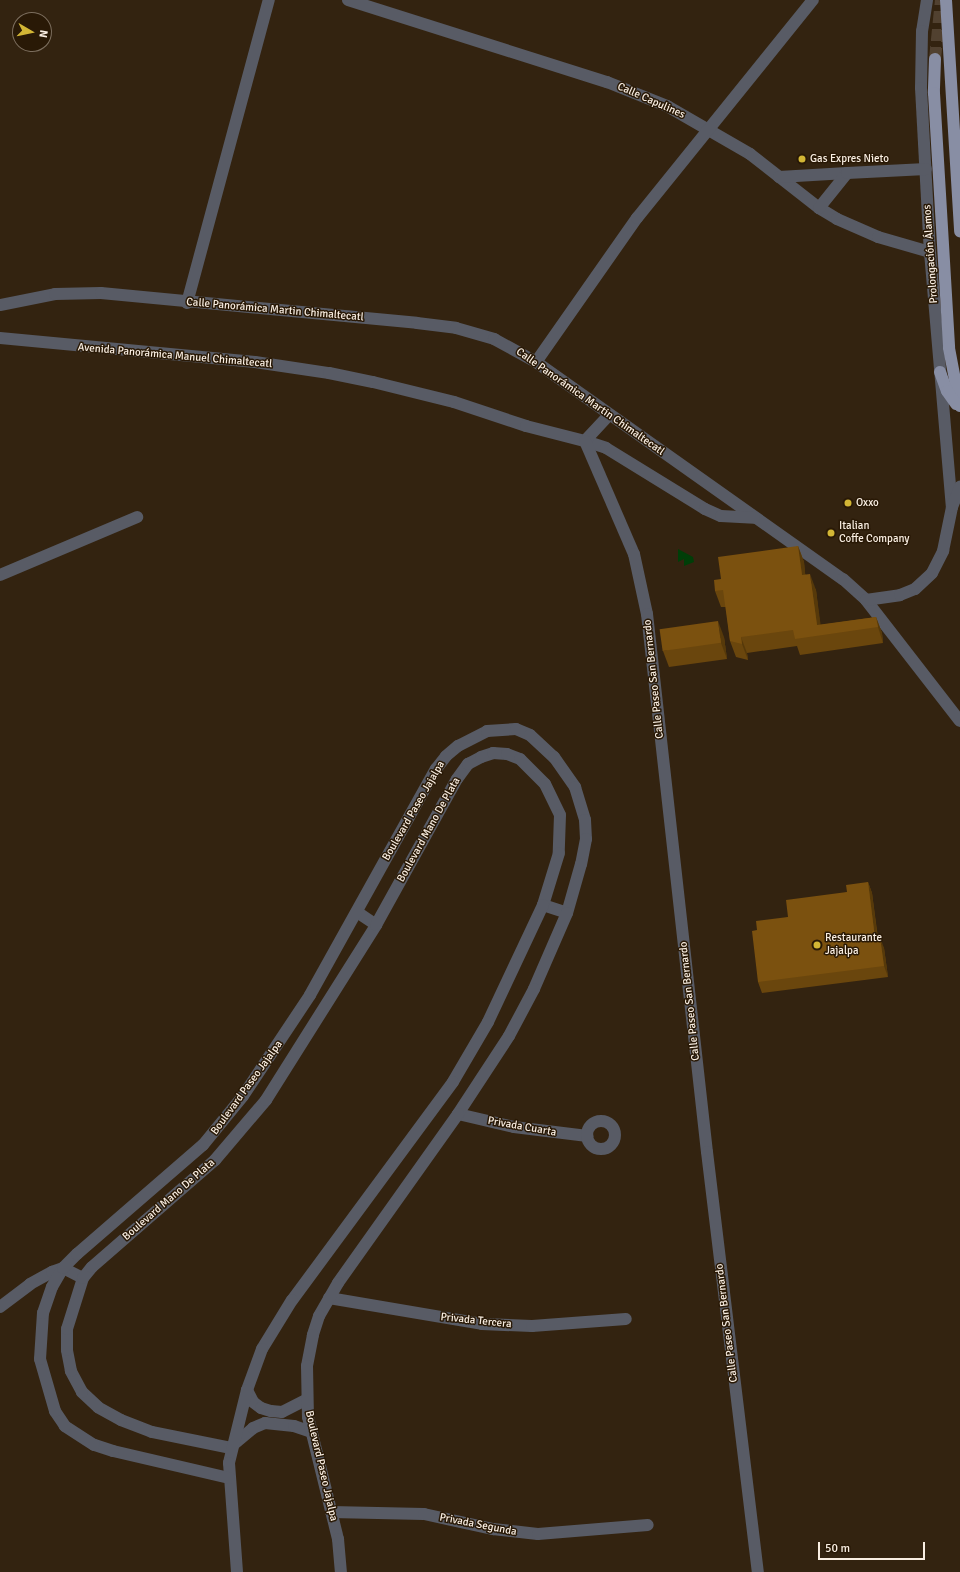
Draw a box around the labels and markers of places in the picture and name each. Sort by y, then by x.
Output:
place label: Gas Expres Nieto [810,152,889,166]
marker: Gas Expres Nieto [797,154,807,164]
place label: Oxxo [856,496,879,510]
marker: Oxxo [843,498,853,508]
place label: Italian Coffe Company [839,520,909,546]
marker: Italian Coffe Company [826,528,836,538]
place label: Restaurante Jajalpa [825,932,882,958]
marker: Restaurante Jajalpa [812,940,822,950]

